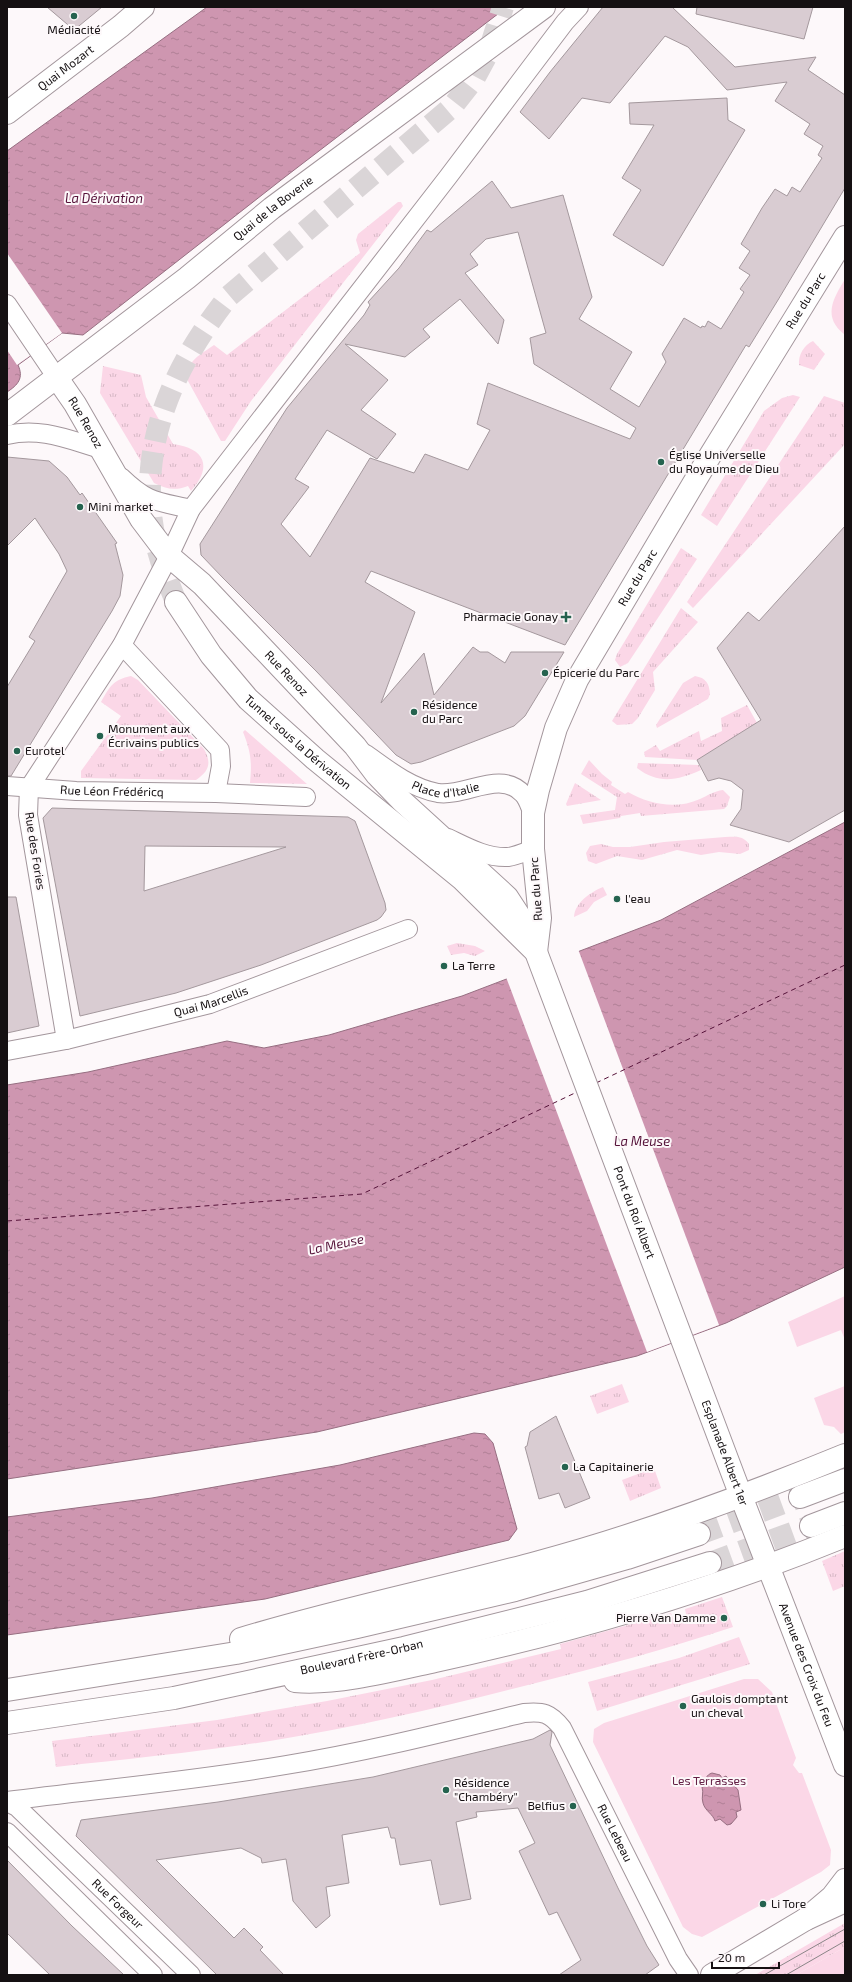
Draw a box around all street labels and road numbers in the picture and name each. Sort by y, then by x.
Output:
street label: Quai Mozart [35,41,96,94]
street label: Quai de la Boverie [230,172,315,244]
street label: Rue du Parc [782,269,828,331]
street label: Rue Renoz [66,394,107,450]
street label: Rue du Parc [614,546,659,608]
street label: Rue Renoz [263,647,312,698]
street label: Tunnel sous la Dérivation [242,691,355,792]
street label: Place d'Italie [410,777,481,800]
street label: Rue Léon Frédéricq [60,782,164,798]
street label: Rue des Fories [23,811,49,891]
street label: Rue du Parc [526,857,544,921]
street label: Quai Marcellis [172,982,250,1020]
street label: Pont du Roi Albert [611,1164,659,1261]
street label: Esplanade Albert 1er [699,1398,752,1508]
street label: Avenue des Croix du Feu [777,1601,837,1728]
street label: Boulevard Frère-Orban [299,1635,424,1676]
street label: Rue Lebeau [595,1801,636,1864]
street label: Rue Forgeur [90,1875,147,1932]

